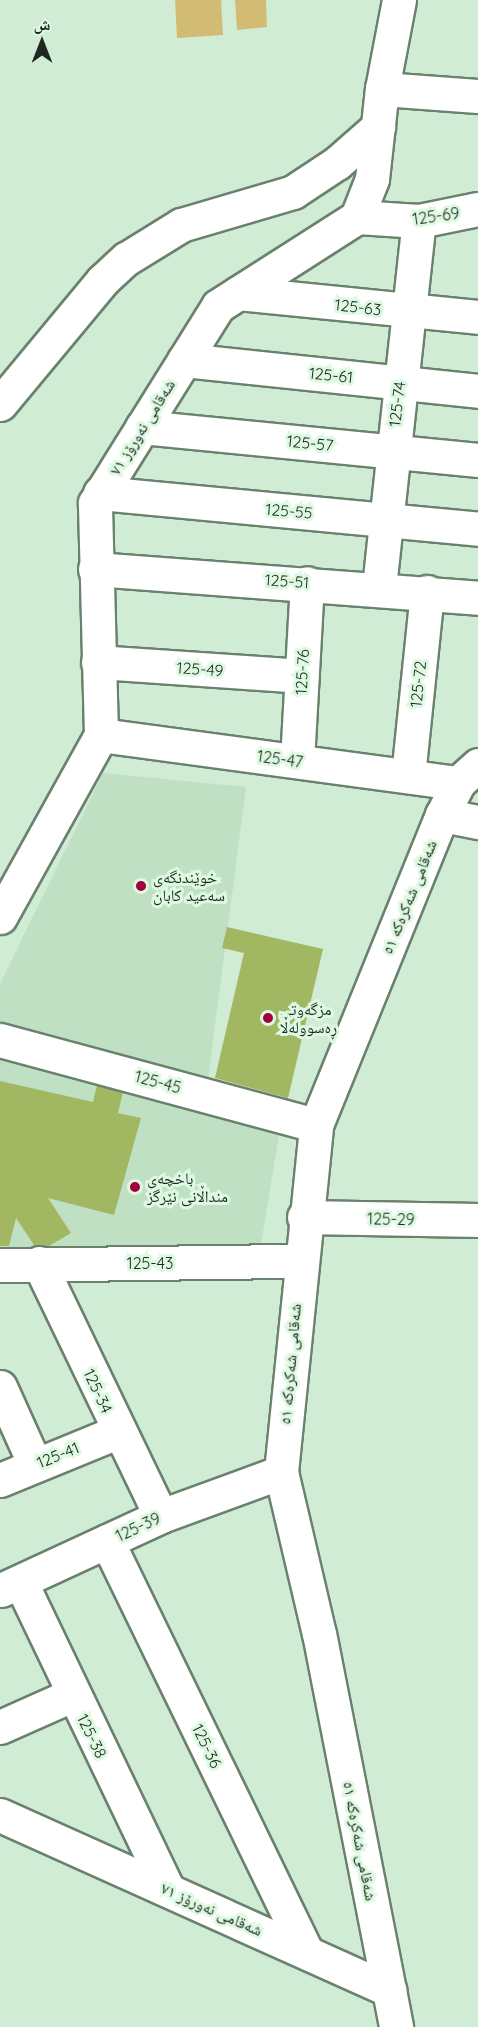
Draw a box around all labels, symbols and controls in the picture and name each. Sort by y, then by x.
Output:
north arrow [12,12,72,72]
text: ش [34,14,50,34]
street label: 125-69 [411,203,461,229]
street label: 125-63 [334,295,382,319]
street label: 125-61 [308,363,354,387]
street label: شەقامی نەورۆز ٧١ [105,376,179,478]
street label: 125-74 [385,380,409,428]
street label: 125-57 [286,431,334,455]
street label: 125-55 [265,499,313,523]
street label: 125-51 [264,570,310,592]
street label: 125-76 [291,648,313,696]
street label: 125-49 [176,658,224,680]
street label: 125-72 [406,660,430,708]
street label: 125-47 [256,746,304,772]
street label: شەقامی شەکرەکە ٥١ [377,837,441,957]
place label: خوێندنگەی سەعید کابان [153,867,225,905]
marker: خوێندنگەی سەعید کابان [134,879,148,893]
place label: مزگەوتی ڕەسوولەڵا [280,999,337,1037]
marker: مزگەوتی ڕەسوولەڵا [261,1011,275,1025]
street label: 125-45 [133,1067,183,1097]
place label: باخچەی منداڵانی نێرگز [147,1168,228,1206]
marker: باخچەی منداڵانی نێرگز [128,1180,142,1194]
street label: 125-29 [367,1209,415,1229]
street label: 125-43 [127,1253,173,1273]
street label: شەقامی شەکرەکە ٥١ [275,1303,305,1425]
street label: 125-34 [79,1366,117,1416]
street label: 125-41 [34,1438,82,1472]
street label: 125-39 [113,1508,163,1546]
street label: 125-38 [73,1711,111,1761]
street label: 125-36 [188,1721,226,1771]
street label: شەقامی شەکرەکە ٥١ [339,1780,381,1902]
street label: شەقامی نەورۆز ٧١ [158,1878,266,1940]

